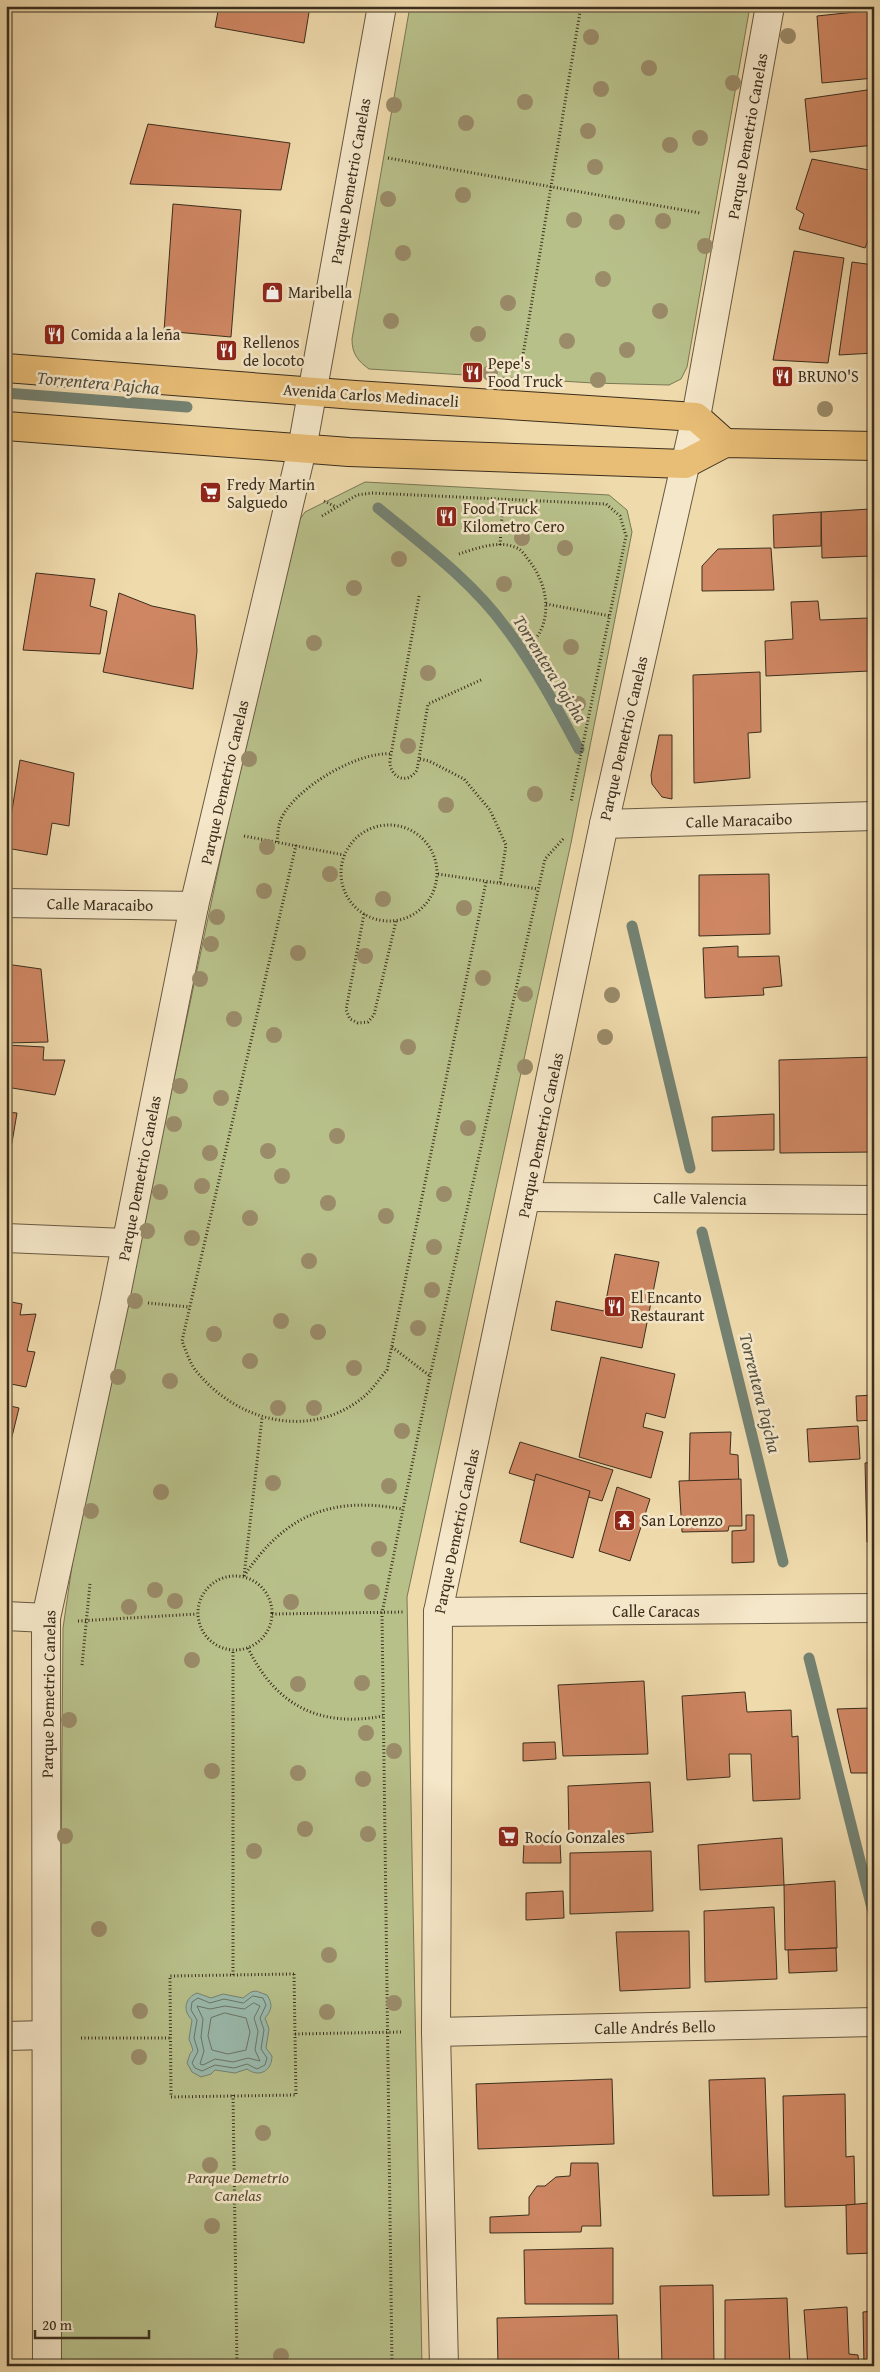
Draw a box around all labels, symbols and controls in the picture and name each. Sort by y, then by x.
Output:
street label: Parque Demetrio Canelas [721,51,773,221]
street label: Parque Demetrio Canelas [324,96,376,266]
shop icon: Maribella [260,280,284,304]
place label: Maribella [288,280,353,304]
restaurant icon: Comida a la leña [43,322,67,346]
place label: Comida a la leña [71,322,181,346]
place label: Rellenos de locoto [243,330,304,372]
restaurant icon: Rellenos de locoto [215,339,239,363]
place label: Pepe's Food Truck [488,351,564,393]
restaurant icon: Pepe's Food Truck [460,360,484,384]
water label: Torrentera Pajcha [36,364,161,401]
restaurant icon: BRUNO'S [770,364,794,388]
place label: BRUNO'S [798,364,859,388]
street label: Avenida Carlos Medinaceli [282,377,460,413]
place label: Fredy Martin Salguedo [227,472,315,514]
supermarket icon: Fredy Martin Salguedo [199,481,223,505]
place label: Food Truck Kilometro Cero [463,496,565,538]
restaurant icon: Food Truck Kilometro Cero [435,505,459,529]
water label: Torrentera Pajcha [506,609,595,729]
street label: Parque Demetrio Canelas [592,653,654,823]
street label: Parque Demetrio Canelas [193,697,255,867]
street label: Calle Maracaibo [685,806,793,834]
street label: Calle Maracaibo [47,891,153,917]
street label: Parque Demetrio Canelas [511,1050,569,1220]
street label: Parque Demetrio Canelas [111,1093,167,1263]
street label: Calle Valencia [653,1185,747,1211]
place label: El Encanto Restaurant [631,1285,705,1327]
restaurant icon: El Encanto Restaurant [603,1294,627,1318]
water label: Torrentera Pajcha [733,1330,789,1456]
street label: Parque Demetrio Canelas [427,1446,485,1616]
temple icon: San Lorenzo [613,1508,637,1532]
place label: San Lorenzo [641,1508,723,1532]
street label: Calle Caracas [612,1599,700,1623]
street label: Parque Demetrio Canelas [35,1610,61,1778]
supermarket icon: Rocío Gonzales [497,1825,521,1849]
place label: Rocío Gonzales [525,1825,625,1849]
street label: Calle Andrés Bello [594,2014,716,2040]
park label: Parque Demetrio Canelas [186,2165,289,2207]
scale bar [35,2307,149,2339]
text: 20 m [42,2314,73,2335]

